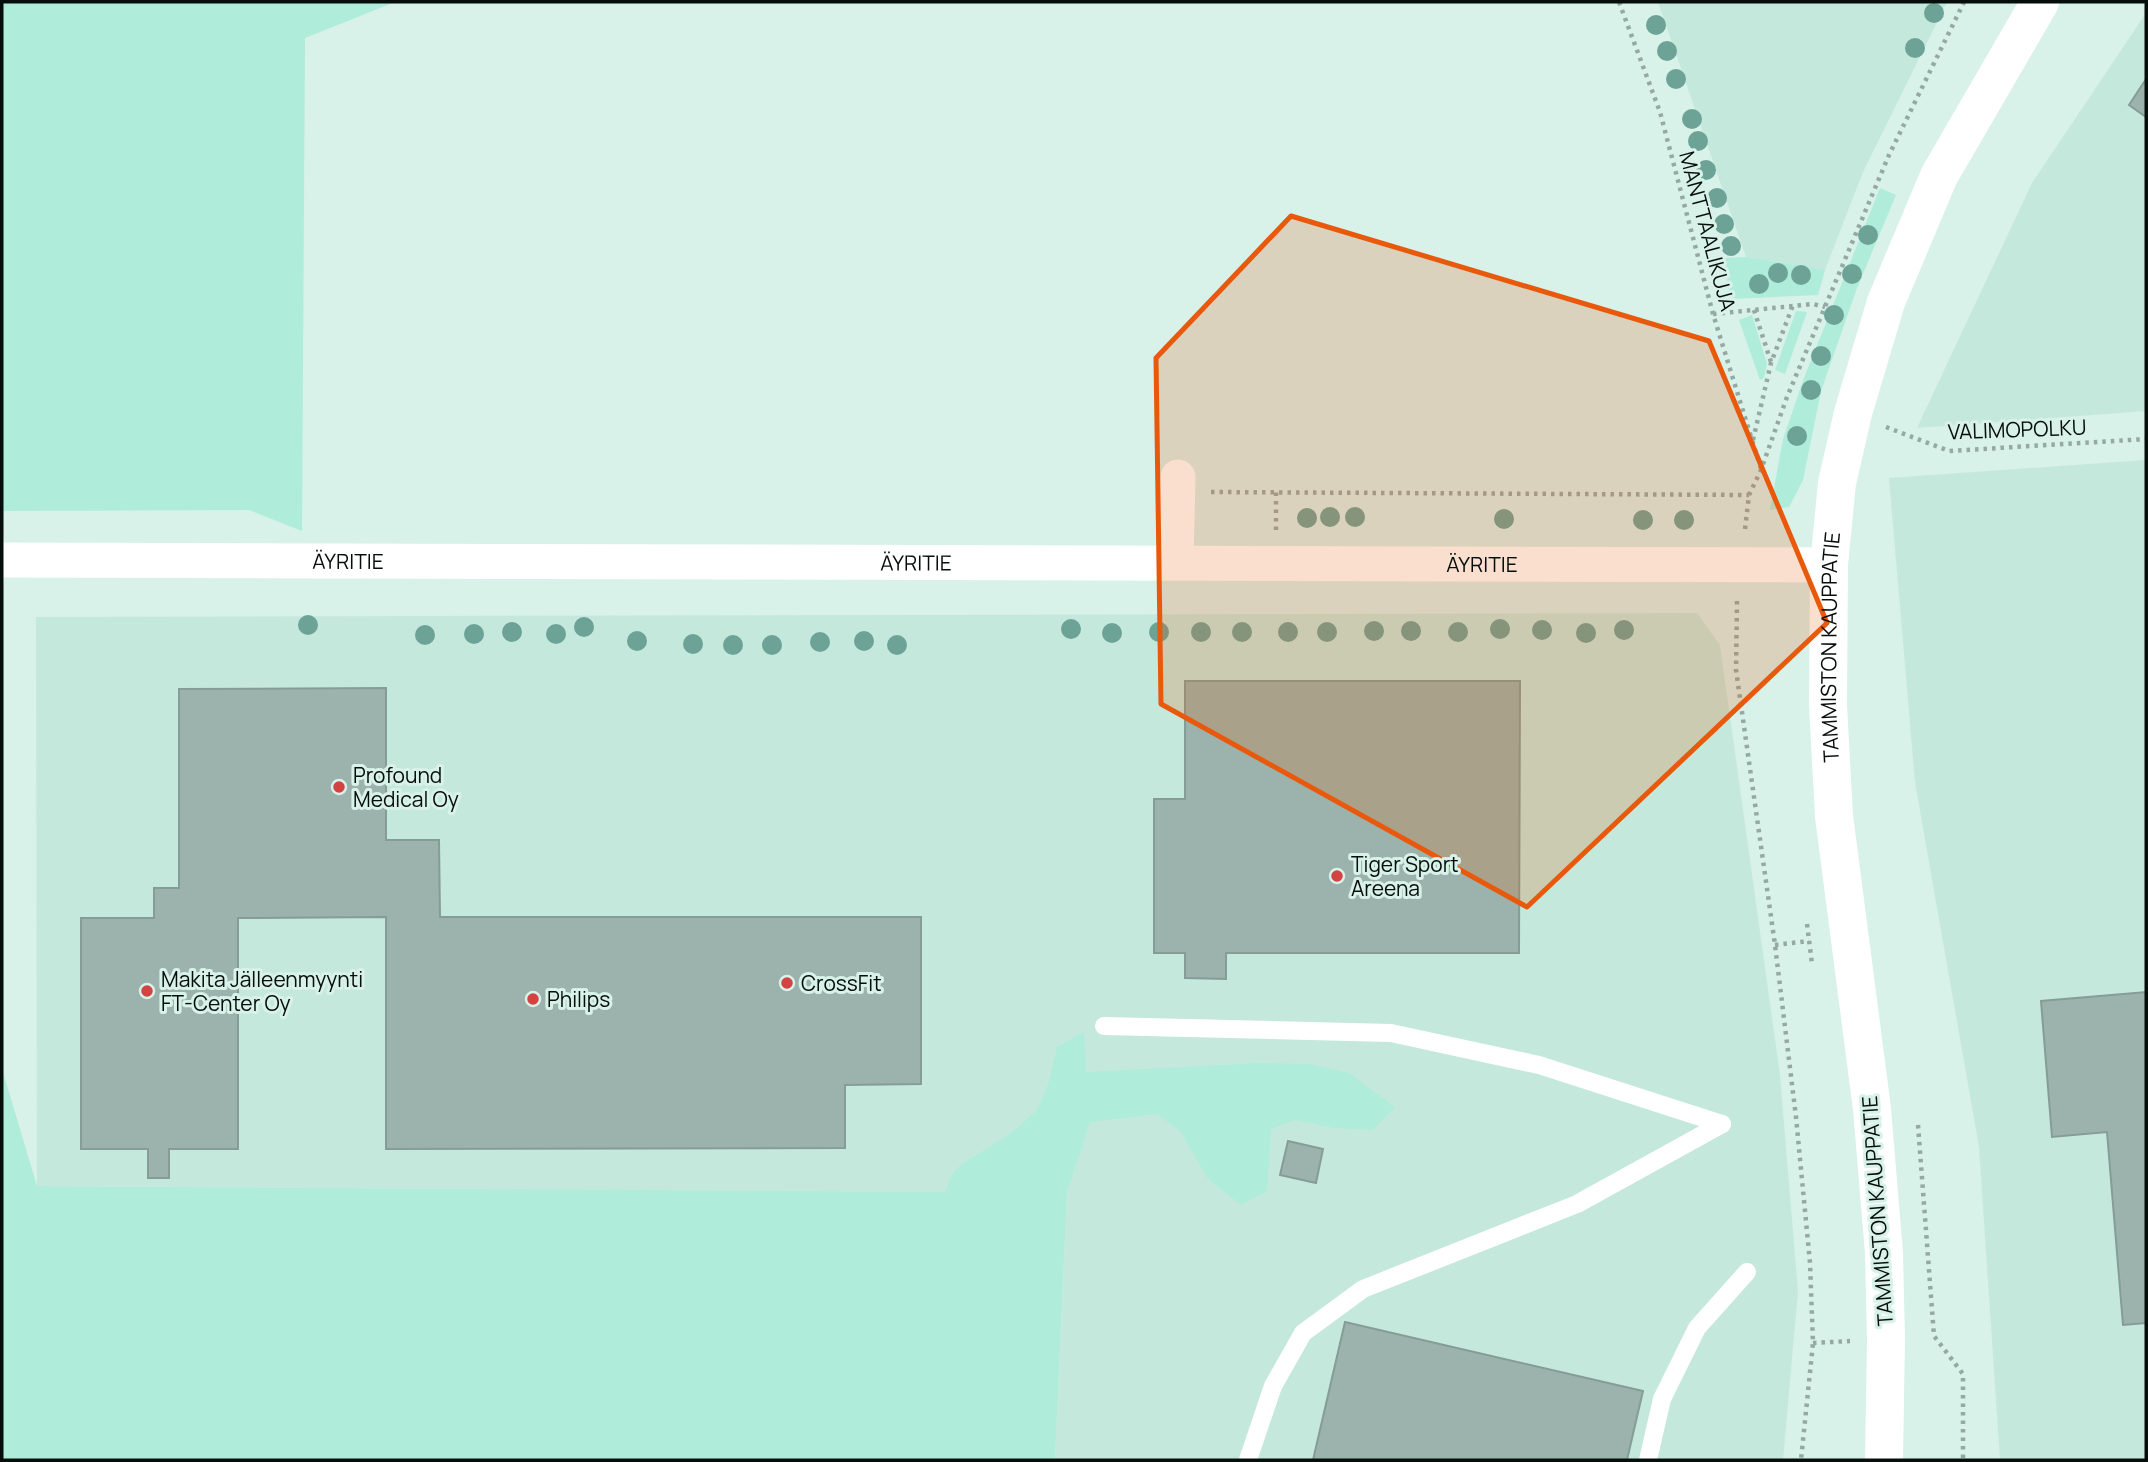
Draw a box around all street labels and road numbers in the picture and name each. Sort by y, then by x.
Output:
street label: MANTTAALIKUJA [1673,148,1743,314]
street label: VALIMOPOLKU [1947,413,2087,445]
street label: TAMMISTON KAUPPATIE [1814,531,1846,763]
street label: ÄYRITIE [312,547,384,575]
street label: ÄYRITIE [880,548,952,577]
street label: ÄYRITIE [1446,550,1518,578]
street label: TAMMISTON KAUPPATIE [1855,1095,1899,1327]

